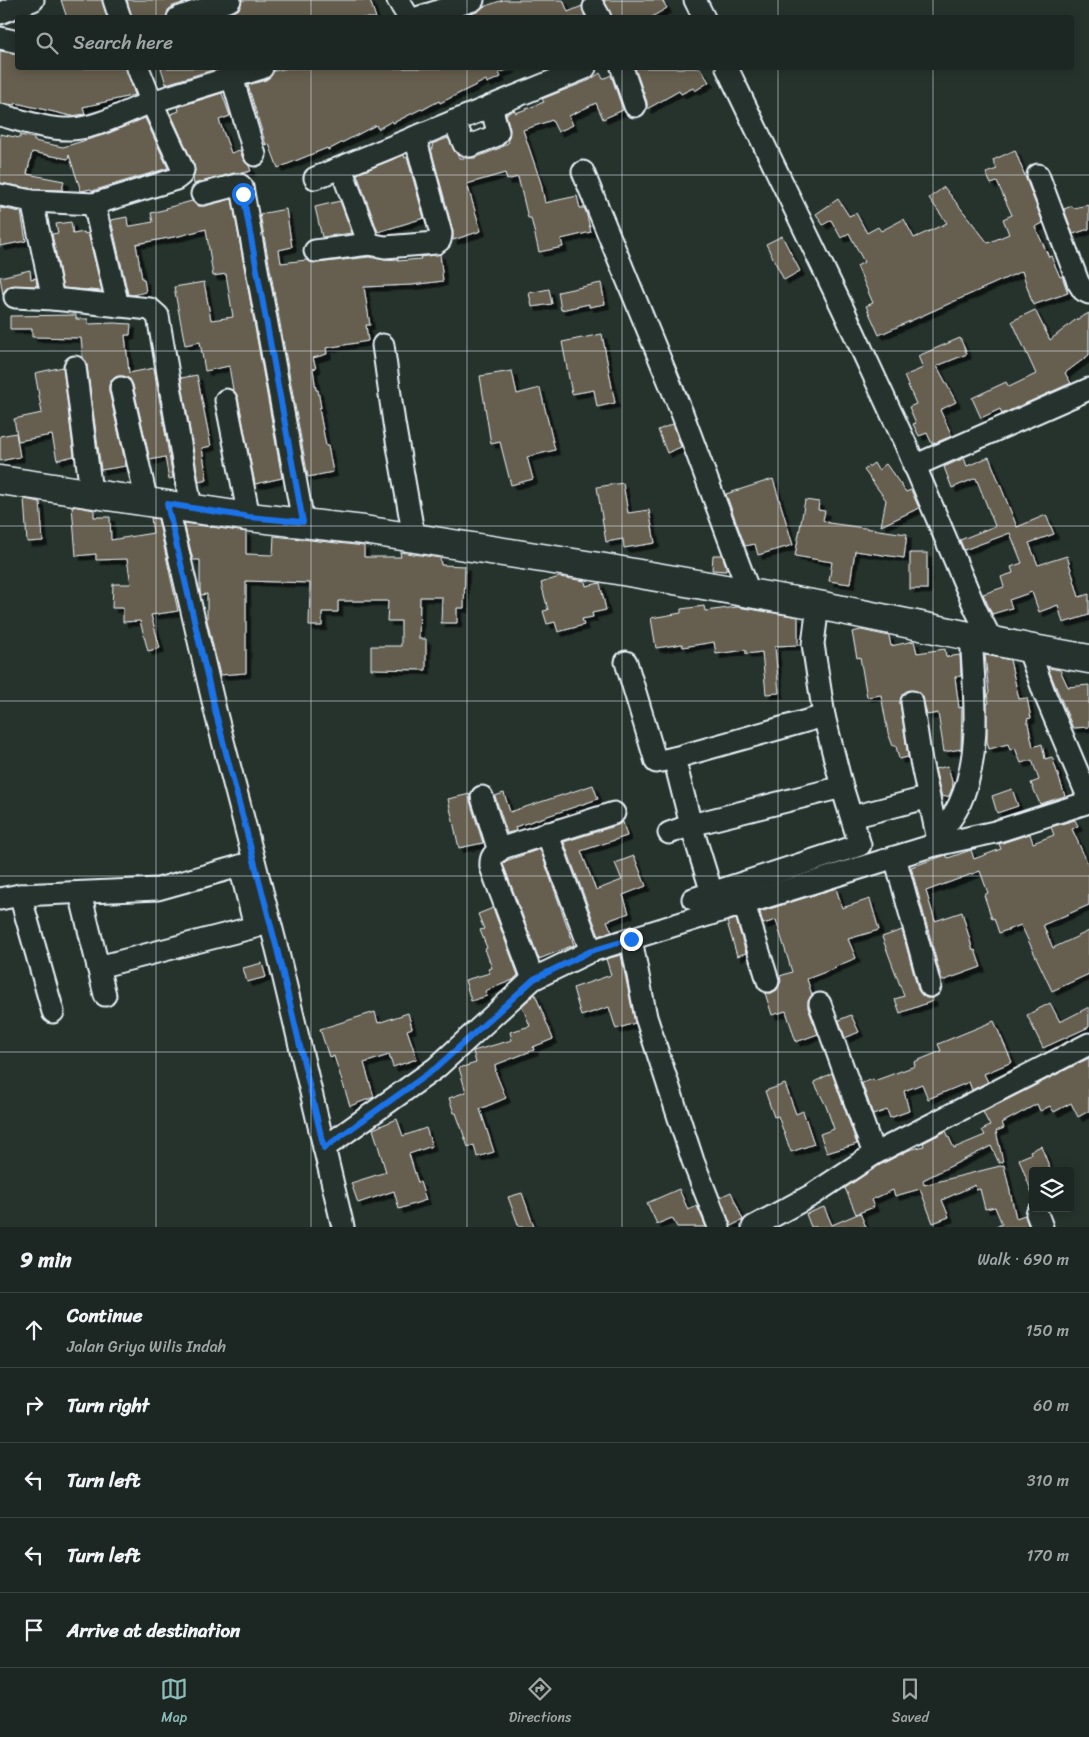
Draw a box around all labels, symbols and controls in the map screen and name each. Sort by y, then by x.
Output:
search box [15,15,1074,70]
text: Search here [73,26,173,59]
icon: search [33,29,61,57]
route start [232,183,255,206]
route end [620,928,643,951]
map controls [1029,1167,1074,1212]
button: layers [1029,1167,1074,1212]
text: 9 min [20,1241,72,1279]
text: Walk · 690 m [977,1245,1069,1274]
text: Continue [67,1299,143,1332]
icon: ahead [20,1316,48,1344]
text: 150 m [1026,1316,1069,1345]
text: Jalan Griya Wilis Indah [67,1332,226,1361]
text: Turn right [67,1389,149,1422]
icon: right [20,1391,48,1419]
text: 60 m [1033,1391,1069,1420]
text: Turn left [67,1464,140,1497]
icon: left [20,1466,48,1494]
text: 310 m [1027,1466,1069,1495]
text: Turn left [67,1539,140,1572]
icon: left [20,1541,48,1569]
text: 170 m [1026,1541,1069,1570]
text: Arrive at destination [67,1614,240,1647]
icon: arrive [20,1616,48,1644]
tab: Map [160,1675,188,1730]
tab: Directions [509,1675,571,1730]
tab: Saved [892,1675,929,1730]

